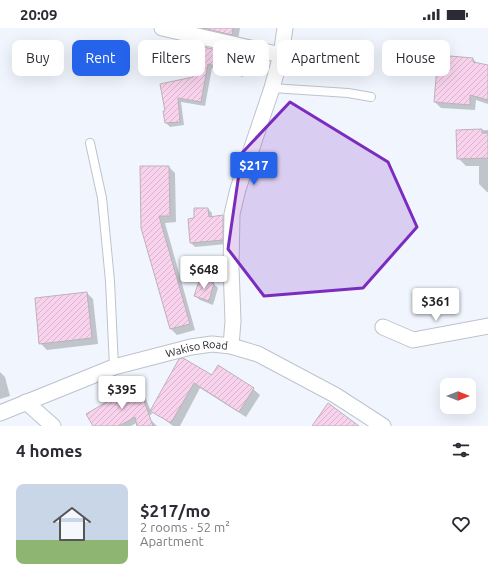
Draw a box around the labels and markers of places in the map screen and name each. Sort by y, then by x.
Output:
pin: $217 [230,152,278,186]
pin: $648 [180,256,228,290]
pin: $361 [412,288,460,322]
pin: $395 [98,376,146,410]

